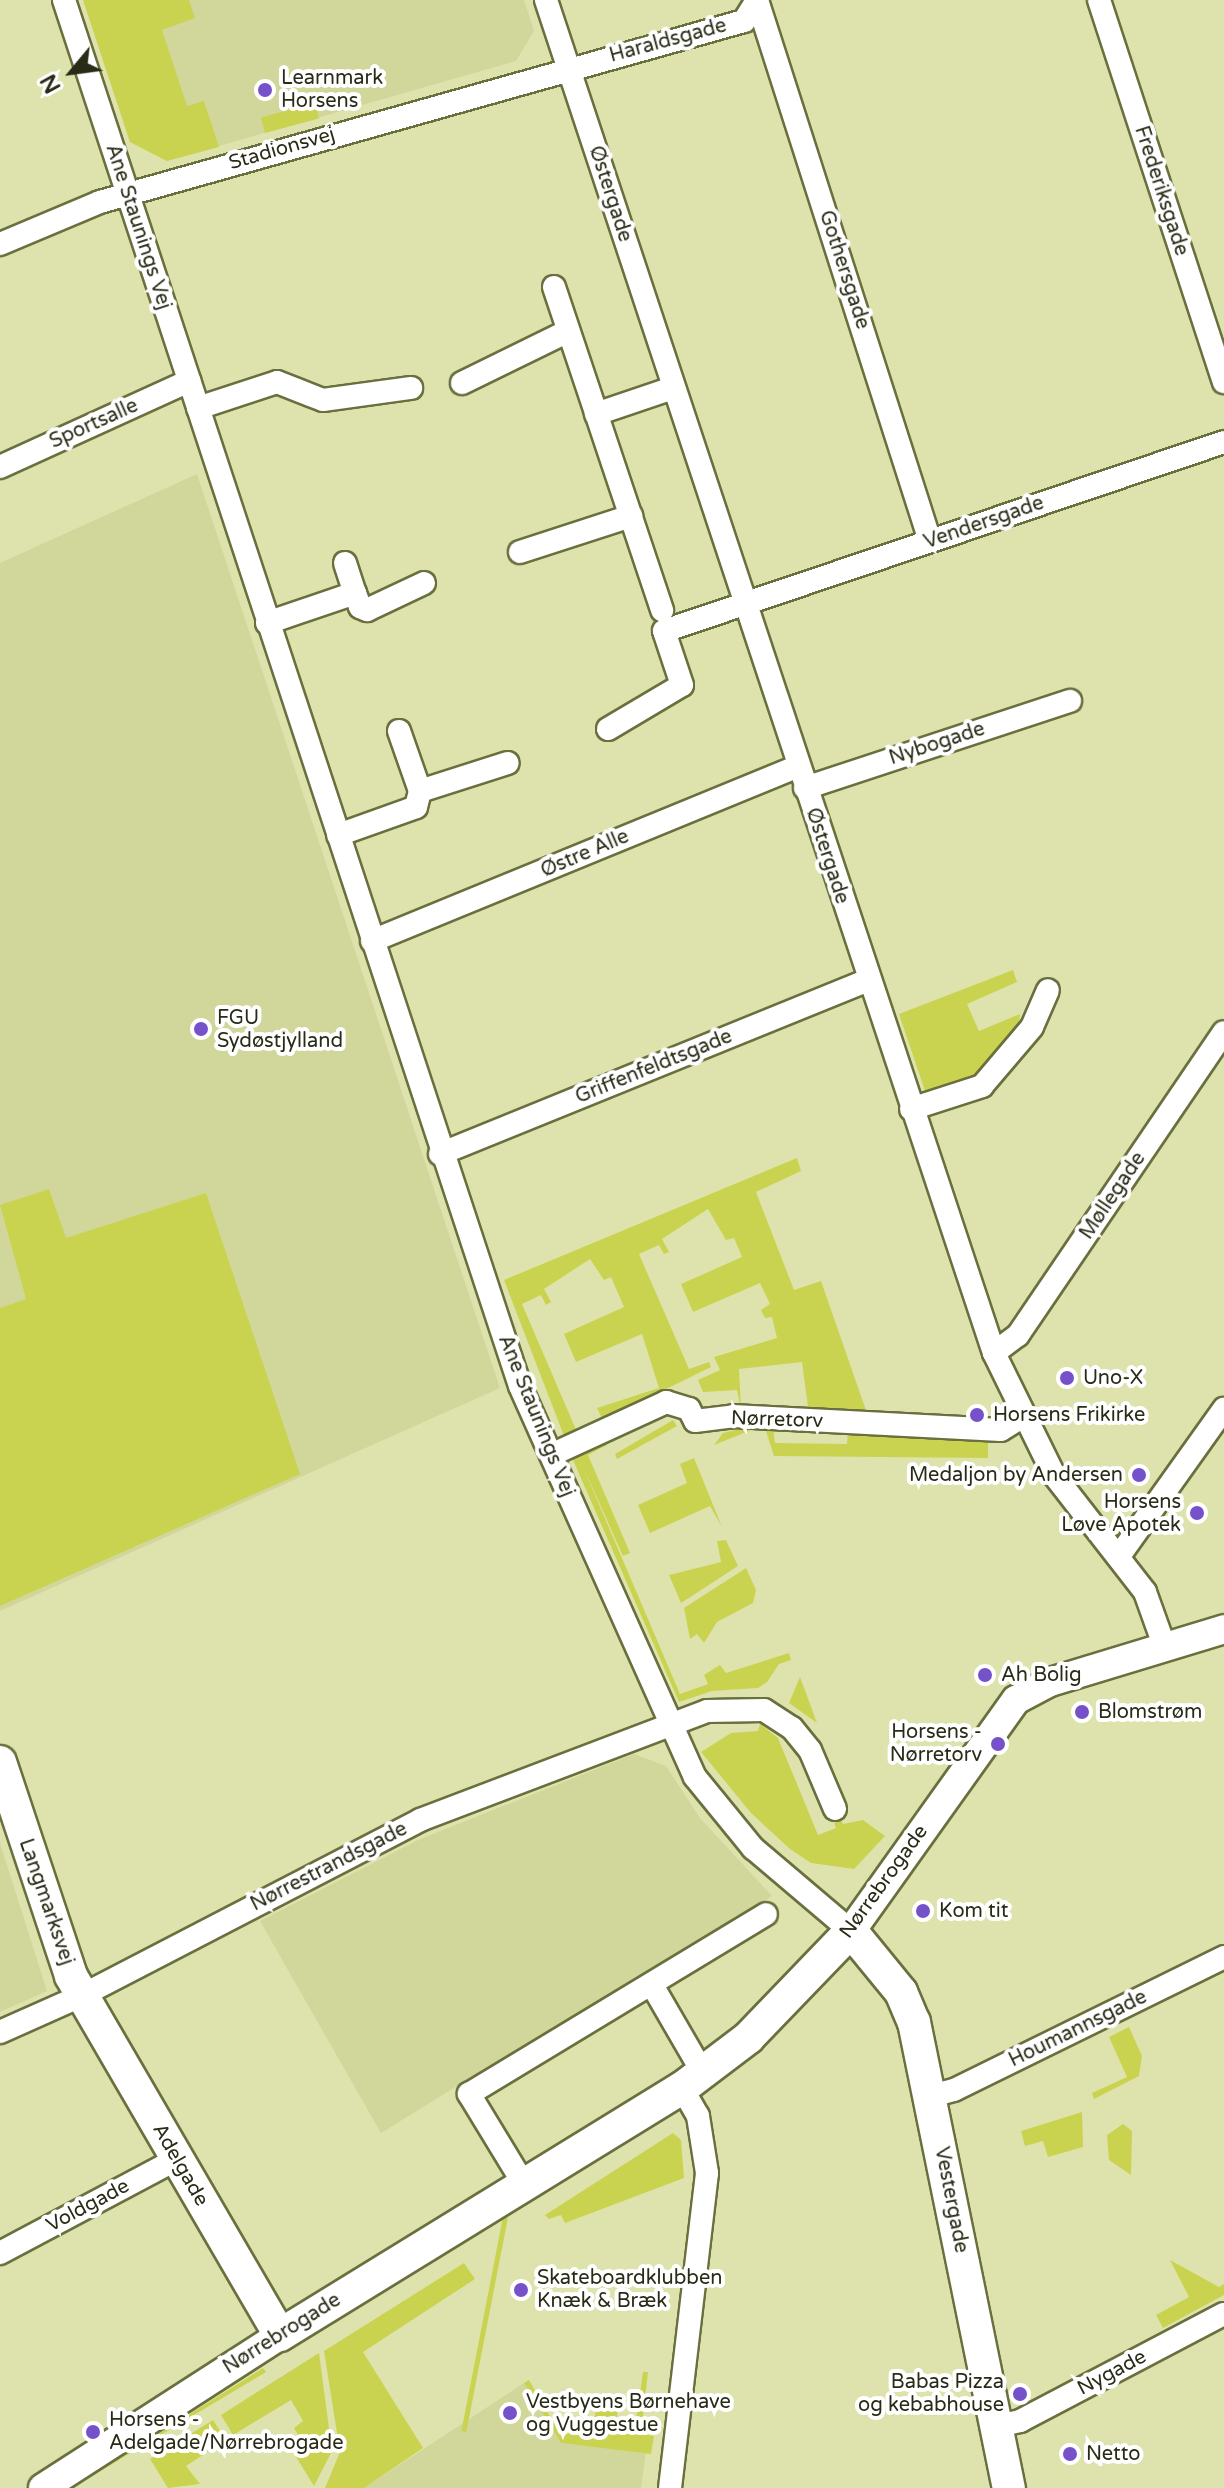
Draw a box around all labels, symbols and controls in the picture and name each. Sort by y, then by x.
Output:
street label: Haraldsgade [607,14,729,68]
north arrow [32,32,112,112]
place label: Learnmark Horsens [281,66,383,113]
text: N [35,70,67,98]
marker: Learnmark Horsens [256,81,274,99]
street label: Stadionsvej [226,122,338,176]
street label: Frederiksgade [1129,123,1193,259]
street label: Ane Staunings Vej [100,141,176,313]
street label: Østergade [583,143,637,245]
street label: Gothersgade [814,208,874,332]
street label: Sportsalle [46,394,142,454]
street label: Vendersgade [921,491,1047,555]
street label: Nybogade [886,717,988,771]
street label: Østergade [800,805,854,907]
street label: Østre Alle [537,825,633,883]
place label: FGU Sydøstjylland [217,1006,343,1053]
marker: FGU Sydøstjylland [192,1020,210,1038]
street label: Griffenfeldtsgade [572,1025,736,1109]
street label: Møllegade [1075,1148,1151,1244]
street label: Ane Staunings Vej [493,1332,579,1500]
place label: Uno-X [1083,1366,1143,1390]
marker: Uno-X [1058,1369,1076,1387]
place label: Horsens Frikirke [993,1403,1145,1427]
street label: Nørretorv [731,1406,823,1434]
marker: Horsens Frikirke [968,1406,986,1424]
place label: Medaljon by Andersen [909,1463,1123,1487]
marker: Medaljon by Andersen [1130,1466,1148,1484]
place label: Horsens Løve Apotek [1061,1490,1181,1537]
marker: Horsens Løve Apotek [1188,1504,1206,1522]
place label: Ah Bolig [1001,1663,1082,1687]
marker: Ah Bolig [976,1666,994,1684]
place label: Blomstrøm [1098,1700,1202,1724]
marker: Blomstrøm [1073,1703,1091,1721]
place label: Horsens - Nørretorv [890,1720,982,1767]
marker: Horsens - Nørretorv [989,1735,1007,1753]
street label: Nørrestrandsgade [247,1817,411,1917]
street label: Nørrebrogade [835,1821,933,1943]
street label: Langmarksvej [13,1836,79,1968]
place label: Kom tit [939,1899,1008,1923]
marker: Kom tit [914,1902,932,1920]
street label: Houmannsgade [1005,1985,1151,2073]
street label: Adelgade [147,2119,213,2211]
street label: Vestergade [929,2145,973,2255]
street label: Voldgade [42,2174,134,2238]
place label: Skateboardklubben Knæk & Bræk [537,2266,722,2313]
marker: Skateboardklubben Knæk & Bræk [512,2281,530,2299]
street label: Nørrebrogade [219,2288,345,2380]
street label: Nygade [1074,2345,1150,2401]
place label: Babas Pizza og kebabhouse [858,2370,1004,2417]
marker: Babas Pizza og kebabhouse [1011,2385,1029,2403]
place label: Vestbyens Børnehave og Vuggestue [526,2390,731,2437]
marker: Vestbyens Børnehave og Vuggestue [501,2404,519,2422]
place label: Horsens - Adelgade/Nørrebrogade [109,2408,343,2455]
marker: Horsens - Adelgade/Nørrebrogade [84,2423,102,2441]
place label: Netto [1086,2442,1140,2466]
marker: Netto [1061,2445,1079,2463]

